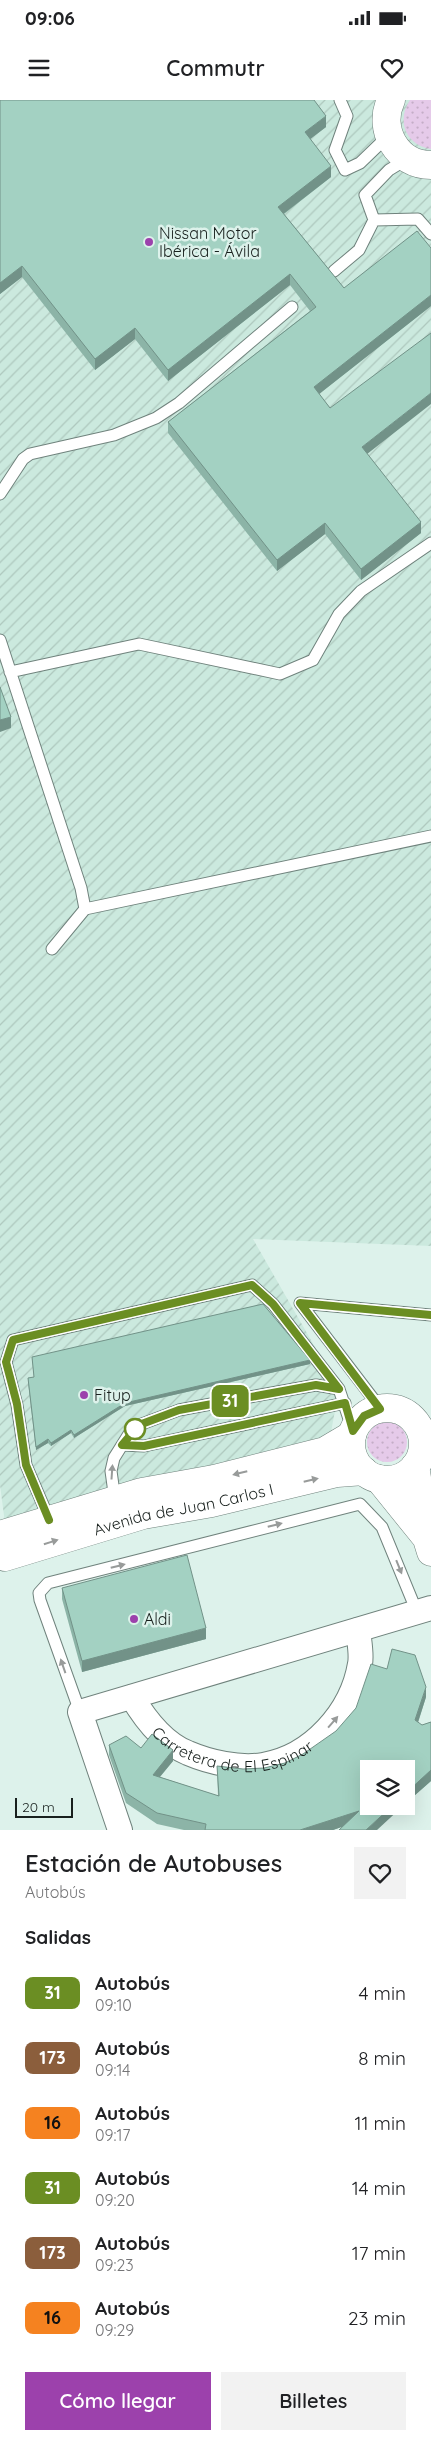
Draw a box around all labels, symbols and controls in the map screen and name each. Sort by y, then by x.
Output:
text: 09:06 [25,6,75,30]
icon: menu [25,54,53,82]
text: Commutr [166,54,265,82]
icon: heart [378,54,406,82]
place label: Nissan Motor Ibérica - Ávila [159,223,260,261]
marker: Nissan Motor Ibérica - Ávila [143,236,155,248]
place label: Fitup [94,1385,131,1405]
line badge: 31 [208,1385,252,1417]
marker: Fitup [78,1389,90,1401]
text: 31 [222,1389,238,1412]
unlabelled marker [124,1418,146,1440]
one-way arrow [109,1463,117,1479]
one-way arrow [232,1469,247,1477]
one-way arrow [304,1476,319,1484]
street label: Avenida de Juan Carlos I [91,1479,275,1539]
one-way arrow [268,1521,283,1529]
one-way arrow [44,1537,59,1545]
one-way arrow [395,1560,403,1574]
one-way arrow [110,1561,125,1569]
place label: Aldi [144,1609,171,1629]
marker: Aldi [128,1613,140,1625]
one-way arrow [59,1658,67,1673]
one-way arrow [328,1716,339,1729]
street label: Carretera de El Espinar [148,1722,317,1776]
map controls [360,1760,415,1815]
button: layers [360,1760,415,1815]
scale bar [15,1795,72,1818]
text: 20 m [22,1798,55,1816]
button: heart [354,1847,406,1899]
text: Estación de Autobuses [25,1848,282,1878]
text: Autobús [25,1882,86,1902]
text: Salidas [25,1925,91,1949]
text: Autobús [95,1971,170,1995]
text: 31 [44,1981,61,2004]
text: 4 min [358,1981,406,2005]
text: 09:10 [95,1995,132,2015]
text: Autobús [95,2036,170,2060]
text: 173 [39,2046,66,2069]
text: 8 min [358,2046,406,2070]
text: 09:14 [95,2060,131,2080]
text: Autobús [95,2101,170,2125]
text: 16 [44,2111,61,2134]
text: 11 min [354,2111,406,2135]
text: 09:17 [95,2125,131,2145]
text: Autobús [95,2166,170,2190]
text: 31 [44,2176,61,2199]
text: 14 min [352,2176,406,2200]
text: 09:20 [95,2190,135,2210]
text: Autobús [95,2231,170,2255]
text: 173 [39,2241,66,2264]
text: 17 min [352,2241,406,2265]
text: 09:23 [95,2255,134,2275]
text: Autobús [95,2296,170,2320]
text: 16 [44,2306,61,2329]
text: 23 min [348,2306,406,2330]
text: 09:29 [95,2320,134,2340]
button: Cómo llegar [25,2372,211,2430]
button: Billetes [221,2372,406,2430]

